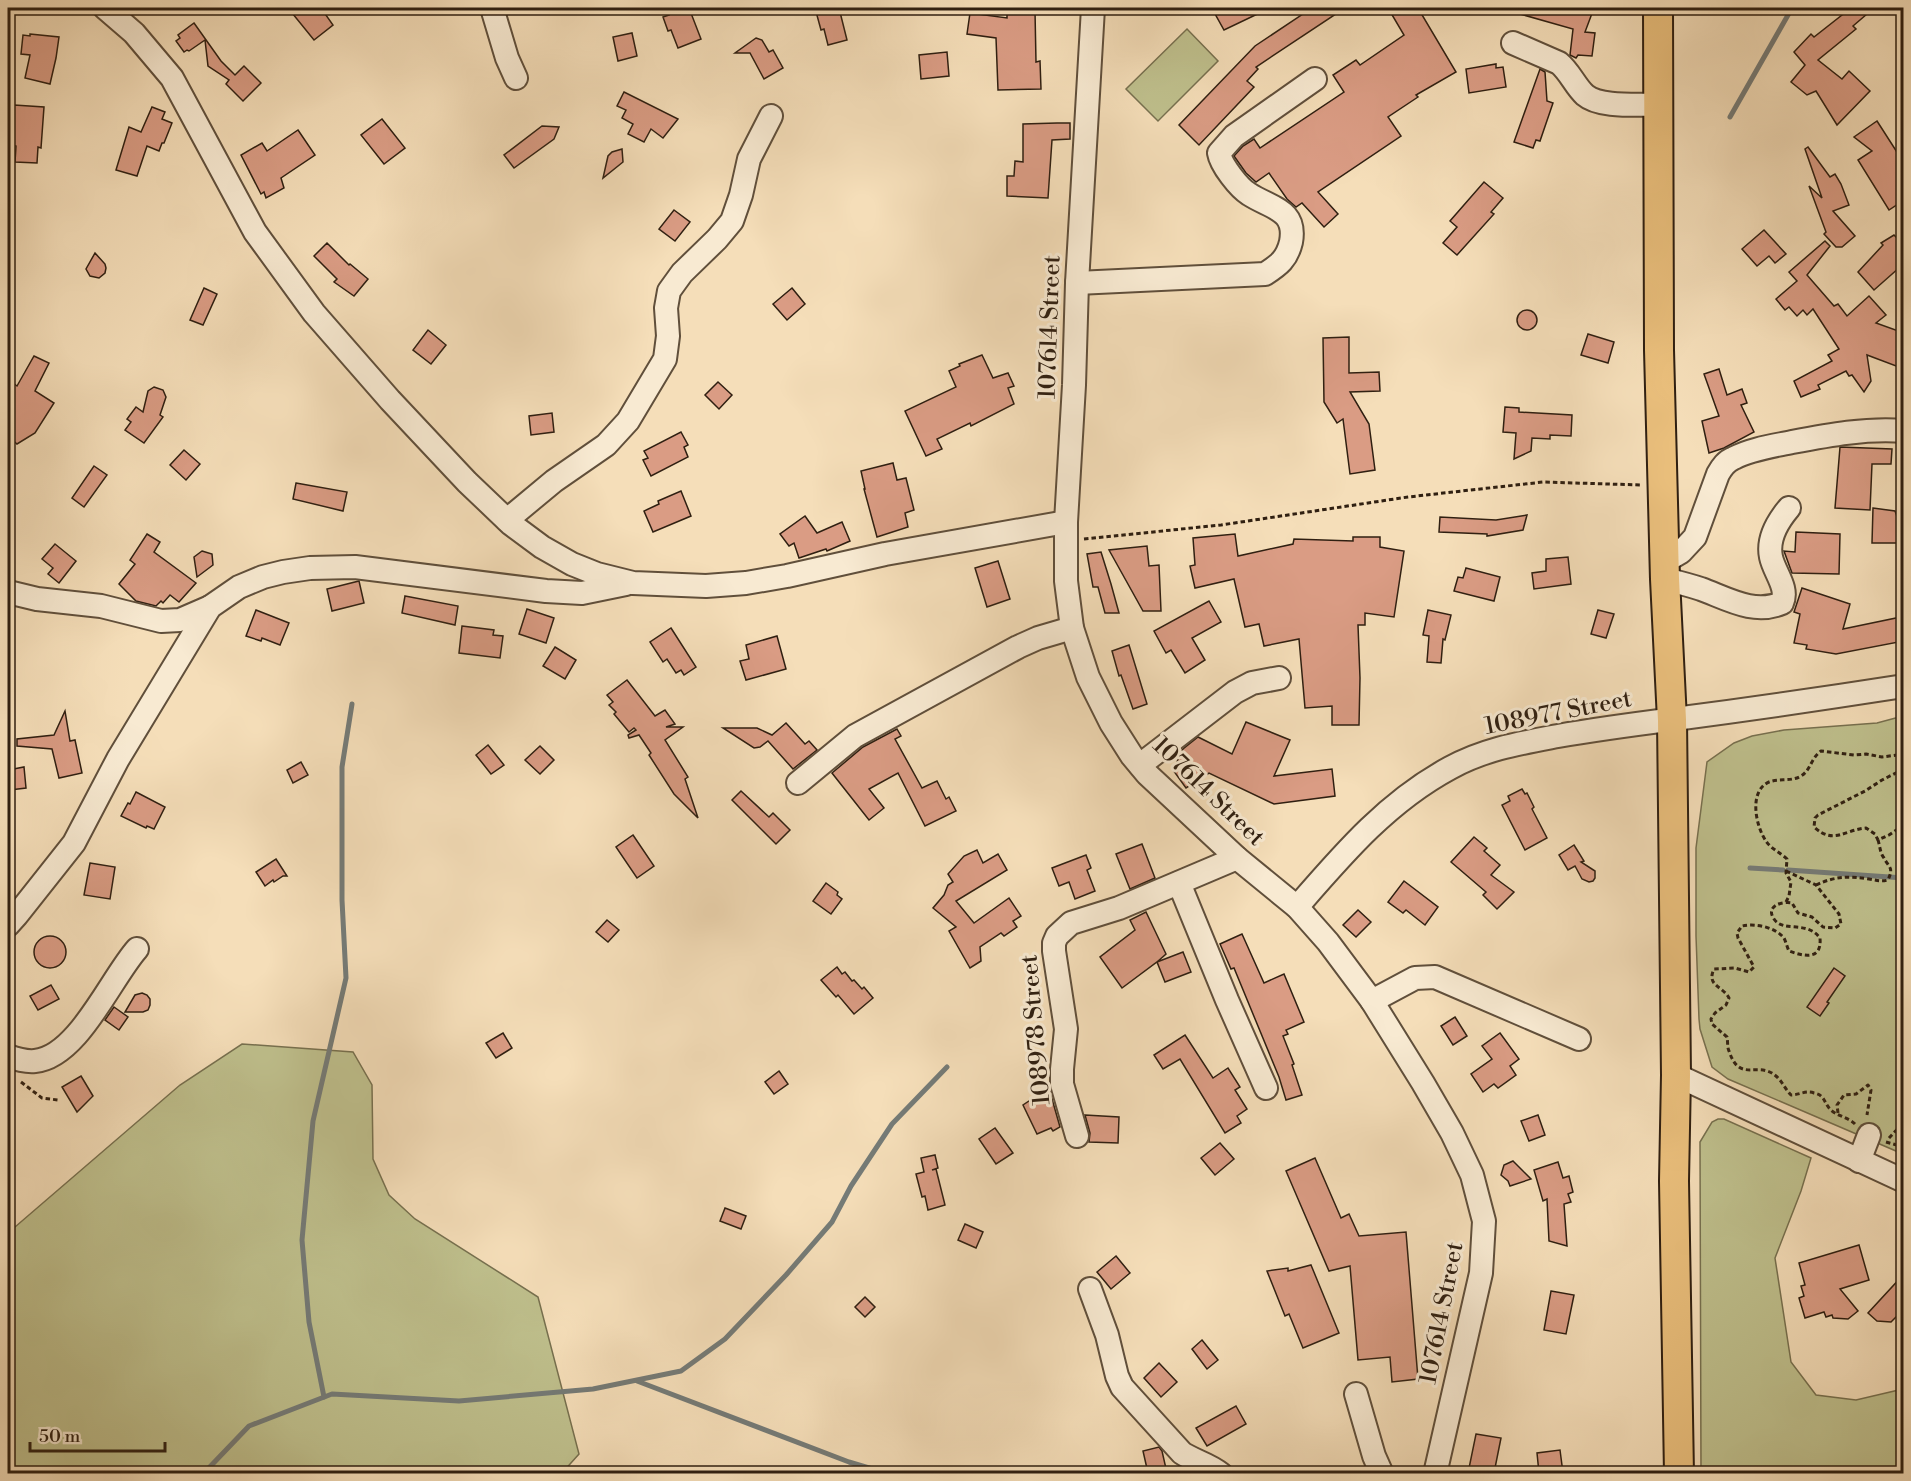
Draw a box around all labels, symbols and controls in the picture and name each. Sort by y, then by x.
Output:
street label: 107614 Street [1032,254,1068,400]
street label: 108977 Street [1482,684,1635,742]
street label: 107614 Street [1146,731,1271,853]
street label: 108978 Street [1014,953,1058,1107]
street label: 107614 Street [1413,1239,1471,1387]
scale bar [30,1415,165,1453]
text: 50 m [39,1425,81,1448]

